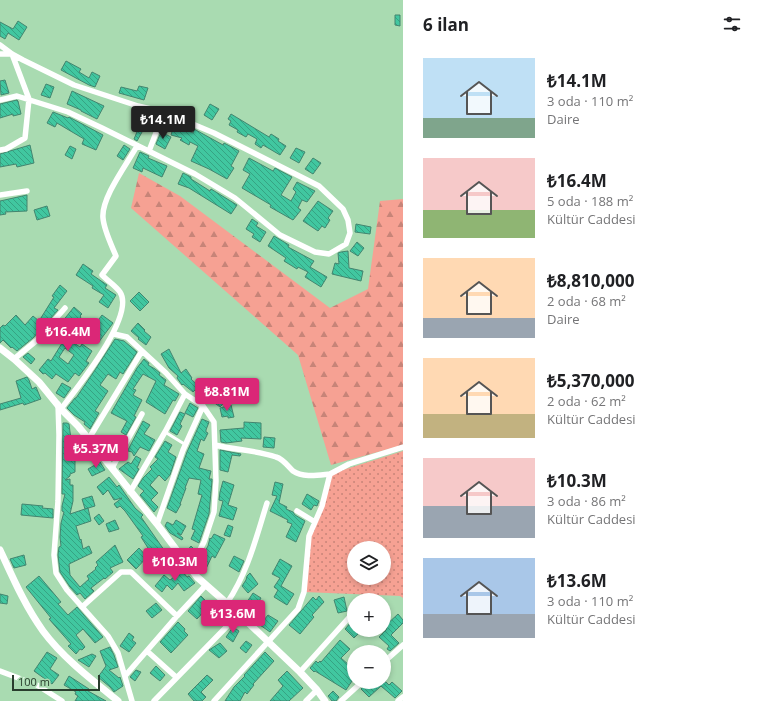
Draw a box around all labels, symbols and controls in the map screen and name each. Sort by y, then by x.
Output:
text: 6 ilan [423,13,469,36]
icon: filters [721,13,743,35]
text: ₺14.1M [547,69,607,92]
icon: home [455,74,503,122]
text: 3 oda · 110 m² [547,92,633,110]
pin: ₺14.1M [130,106,196,140]
text: ₺14.1M [140,110,186,128]
text: Daire [547,110,580,128]
text: ₺16.4M [547,169,607,192]
icon: home [455,174,503,222]
text: 5 oda · 188 m² [547,192,633,210]
text: Kültür Caddesi [547,210,636,228]
text: ₺8,810,000 [547,269,634,292]
icon: home [455,274,503,322]
text: 2 oda · 68 m² [547,292,626,310]
text: Daire [547,310,580,328]
pin: ₺16.4M [35,318,101,352]
text: ₺16.4M [45,322,91,340]
text: ₺5,370,000 [547,369,634,392]
icon: home [455,374,503,422]
pin: ₺8.81M [194,378,260,412]
text: ₺8.81M [204,382,250,400]
text: 2 oda · 62 m² [547,392,626,410]
text: Kültür Caddesi [547,410,636,428]
pin: ₺5.37M [63,435,129,469]
text: ₺5.37M [73,439,119,457]
text: ₺10.3M [547,469,607,492]
icon: home [455,474,503,522]
text: 3 oda · 86 m² [547,492,626,510]
text: Kültür Caddesi [547,510,636,528]
map controls [347,541,391,689]
button: layers [347,541,391,585]
pin: ₺10.3M [142,548,208,582]
text: ₺10.3M [152,552,198,570]
text: ₺13.6M [547,569,607,592]
icon: home [455,574,503,622]
text: 3 oda · 110 m² [547,592,633,610]
button: + [347,593,391,637]
pin: ₺13.6M [200,600,266,634]
text: ₺13.6M [210,604,256,622]
text: Kültür Caddesi [547,610,636,628]
button: − [347,645,391,689]
scale bar [12,673,100,692]
text: 100 m [18,674,50,689]

